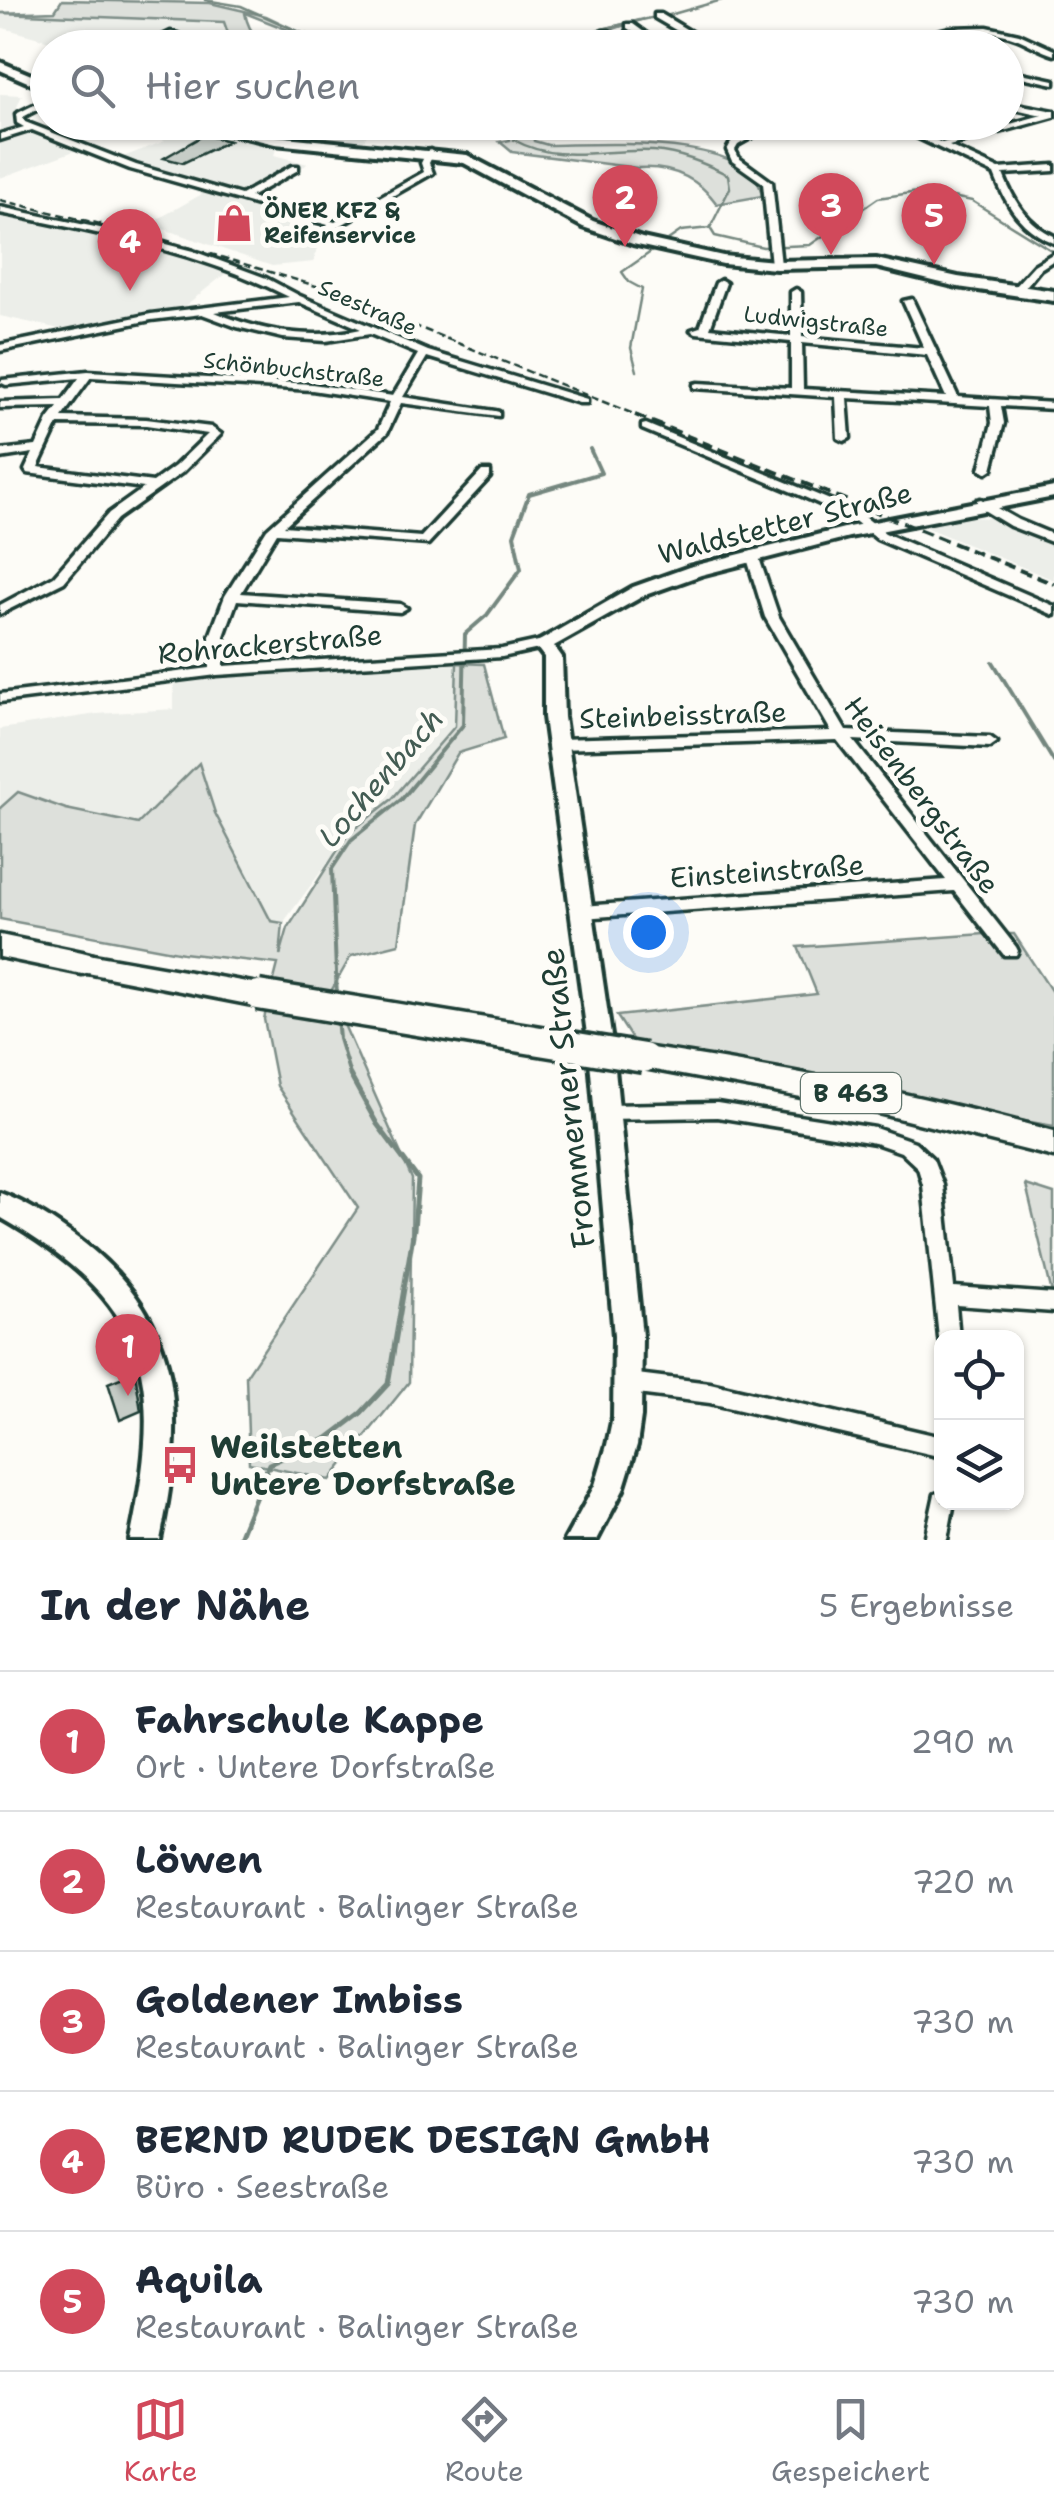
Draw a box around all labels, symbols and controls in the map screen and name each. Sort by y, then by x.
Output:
search box [30,30,1024,140]
icon: search [65,58,120,113]
text: Hier suchen [145,60,360,111]
pin: 2 [592,164,658,247]
pin: 3 [798,172,864,255]
pin: 5 [902,182,966,265]
place label: ÖNER KFZ & Reifenservice [264,196,416,250]
shop icon: ÖNER KFZ & Reifenservice [213,202,255,244]
pin: 4 [98,208,162,291]
street label: Seestraße [314,273,422,342]
street label: Ludwigstraße [742,299,890,344]
street label: Schönbuchstraße [202,346,386,393]
street label: Waldstetter Straße [654,473,916,573]
street label: Rohrackerstraße [156,615,384,673]
street label: Heisenbergstraße [835,689,1009,901]
street label: Steinbeisstraße [579,692,787,738]
water label: Lochenbach [309,699,453,856]
street label: Einsteinstraße [669,845,865,897]
your location [623,907,674,958]
street label: Frommerner Straße [530,946,605,1250]
road number: B 463 [801,1073,901,1113]
pin: 1 [96,1314,160,1396]
map controls [934,1330,1024,1510]
button: locate [934,1330,1024,1420]
button: layers [934,1420,1024,1510]
place label: Weilstetten Untere Dorfstraße [210,1425,516,1505]
bus stop icon: Weilstetten Untere Dorfstraße [159,1444,201,1486]
text: In der Nähe [40,1577,310,1633]
text: 5 Ergebnisse [819,1584,1014,1627]
text: Fahrschule Kappe [135,1694,484,1745]
text: 1 [65,1720,80,1763]
text: 290 m [911,1720,1014,1763]
text: Ort · Untere Dorfstraße [135,1745,496,1788]
text: Löwen [135,1834,263,1885]
text: 2 [61,1860,84,1903]
text: 720 m [912,1860,1014,1903]
text: Restaurant · Balinger Straße [135,1885,579,1928]
text: Goldener Imbiss [135,1974,463,2025]
text: 3 [61,2000,84,2043]
text: 730 m [911,2000,1014,2043]
text: Restaurant · Balinger Straße [135,2025,579,2068]
text: BERND RUDEK DESIGN GmbH [135,2114,711,2165]
text: 4 [61,2140,84,2183]
text: 730 m [911,2140,1014,2183]
text: Büro · Seestraße [135,2165,389,2208]
text: Aquila [135,2254,263,2305]
text: 5 [62,2280,83,2323]
text: 730 m [911,2280,1014,2323]
text: Restaurant · Balinger Straße [135,2305,579,2348]
tab: Karte [124,2392,198,2490]
tab: Route [445,2392,524,2490]
tab: Gespeichert [771,2392,930,2490]

